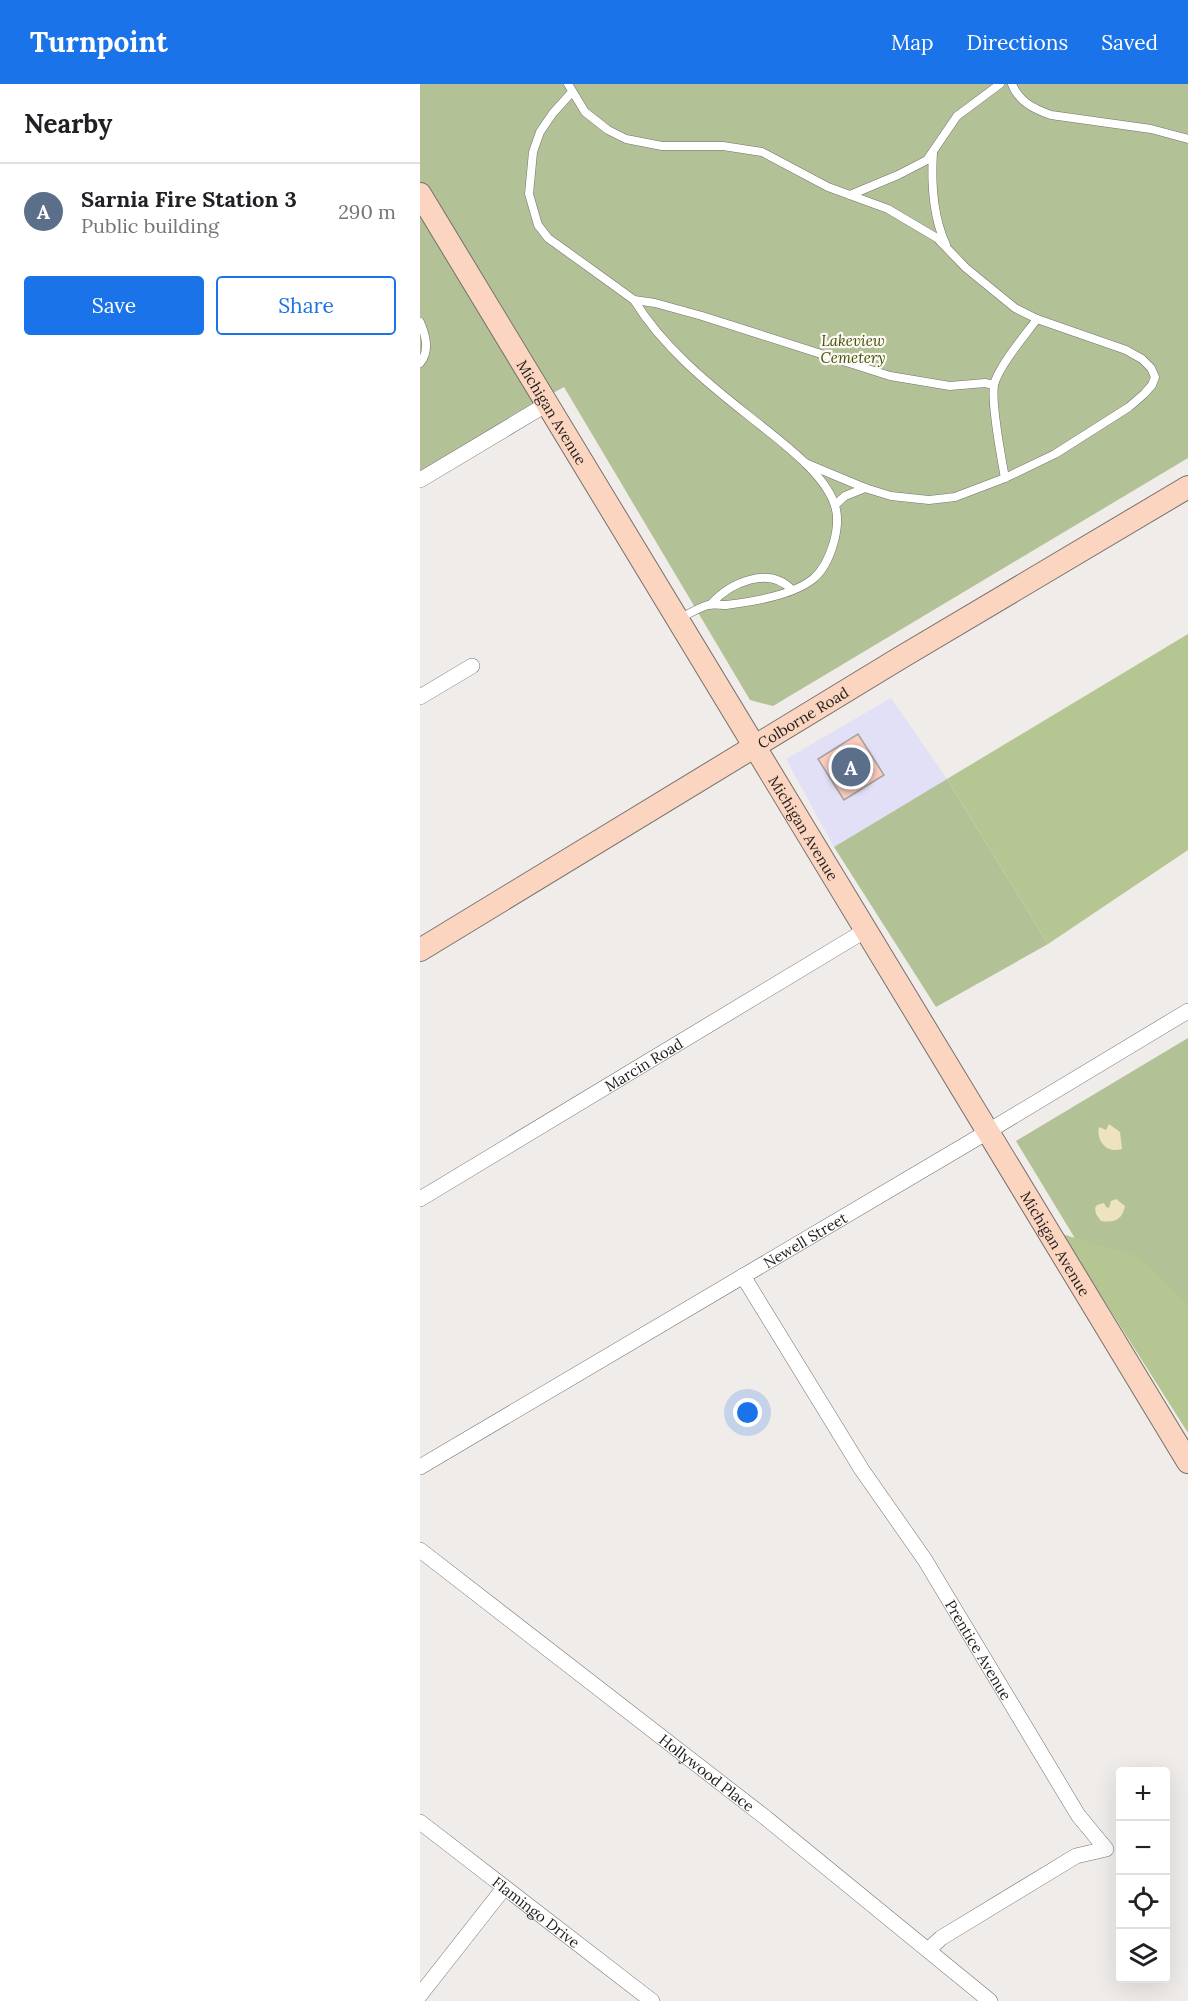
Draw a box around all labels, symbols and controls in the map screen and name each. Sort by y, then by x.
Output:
text: Turnpoint [30,24,168,60]
text: Map [891,29,934,56]
text: Directions [967,29,1068,56]
text: Saved [1101,29,1158,56]
text: Nearby [24,107,112,140]
text: Sarnia Fire Station 3 [81,185,297,213]
text: A [37,199,50,224]
text: 290 m [338,199,396,224]
text: Public building [81,213,219,238]
button: Save [24,276,204,335]
button: Share [216,276,396,335]
park label: Lakeview Cemetery [820,331,886,367]
street label: Michigan Avenue [513,356,591,468]
street label: Colborne Road [754,682,852,752]
pin: A [832,744,870,790]
street label: Michigan Avenue [765,772,843,884]
street label: Marcin Road [601,1033,686,1095]
street label: Michigan Avenue [1017,1188,1095,1299]
street label: Newell Street [760,1208,850,1272]
your location [733,1398,762,1427]
street label: Prentice Avenue [941,1596,1016,1703]
street label: Hollywood Place [656,1729,758,1815]
map controls [1116,1767,1170,1983]
button: + [1116,1767,1170,1821]
button: − [1116,1821,1170,1875]
street label: Flamingo Drive [489,1872,584,1951]
button: locate [1116,1875,1170,1929]
button: layers [1116,1929,1170,1983]

